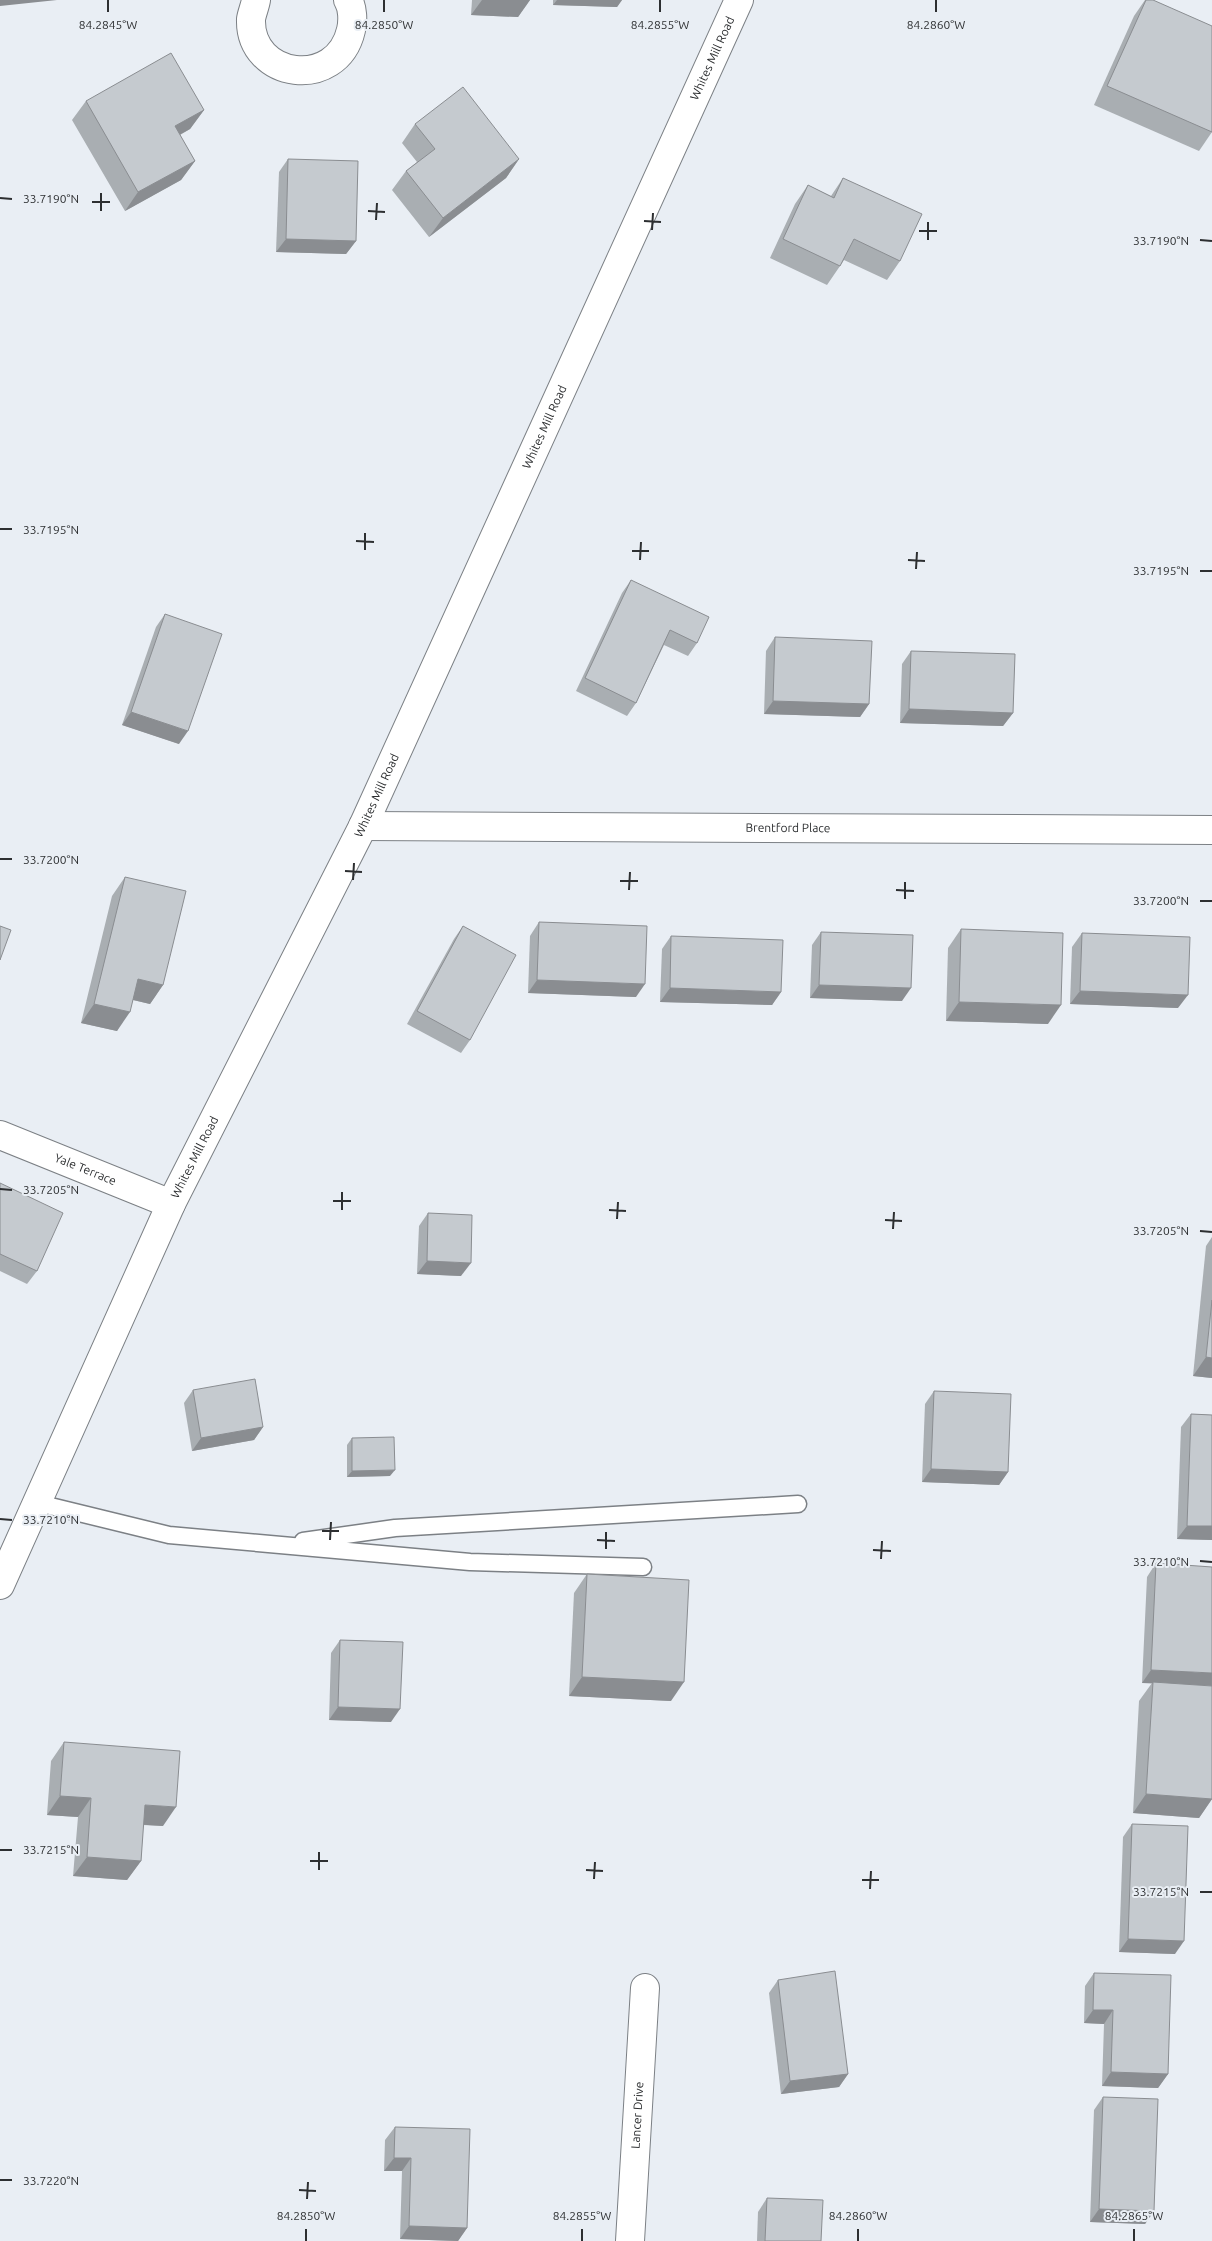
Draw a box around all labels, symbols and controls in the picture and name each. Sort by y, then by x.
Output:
street label: Whites Mill Road [687,14,737,102]
text: 84.2845°W [79,18,137,31]
text: 84.2850°W [355,18,413,31]
text: 84.2855°W [631,18,689,31]
text: 84.2860°W [907,18,965,31]
text: 33.7190°N [23,192,79,205]
text: 33.7190°N [1133,234,1189,247]
street label: Whites Mill Road [520,383,569,471]
text: 33.7195°N [23,523,79,536]
text: 33.7195°N [1133,564,1189,577]
street label: Whites Mill Road [351,752,401,839]
street label: Brentford Place [745,821,831,834]
text: 33.7200°N [23,853,79,866]
text: 33.7200°N [1133,894,1189,907]
street label: Whites Mill Road [168,1114,221,1200]
street label: Yale Terrace [53,1151,118,1187]
text: 33.7205°N [23,1183,79,1196]
text: 33.7205°N [1133,1224,1189,1237]
text: 33.7210°N [23,1513,79,1526]
text: 33.7210°N [1133,1555,1189,1568]
text: 33.7215°N [23,1843,79,1856]
text: 33.7215°N [1133,1885,1189,1898]
street label: Lancer Drive [628,2081,645,2149]
text: 33.7220°N [23,2174,79,2187]
text: 84.2850°W [277,2209,335,2222]
text: 84.2855°W [553,2209,611,2222]
text: 84.2860°W [829,2209,887,2222]
text: 84.2865°W [1105,2209,1163,2222]

